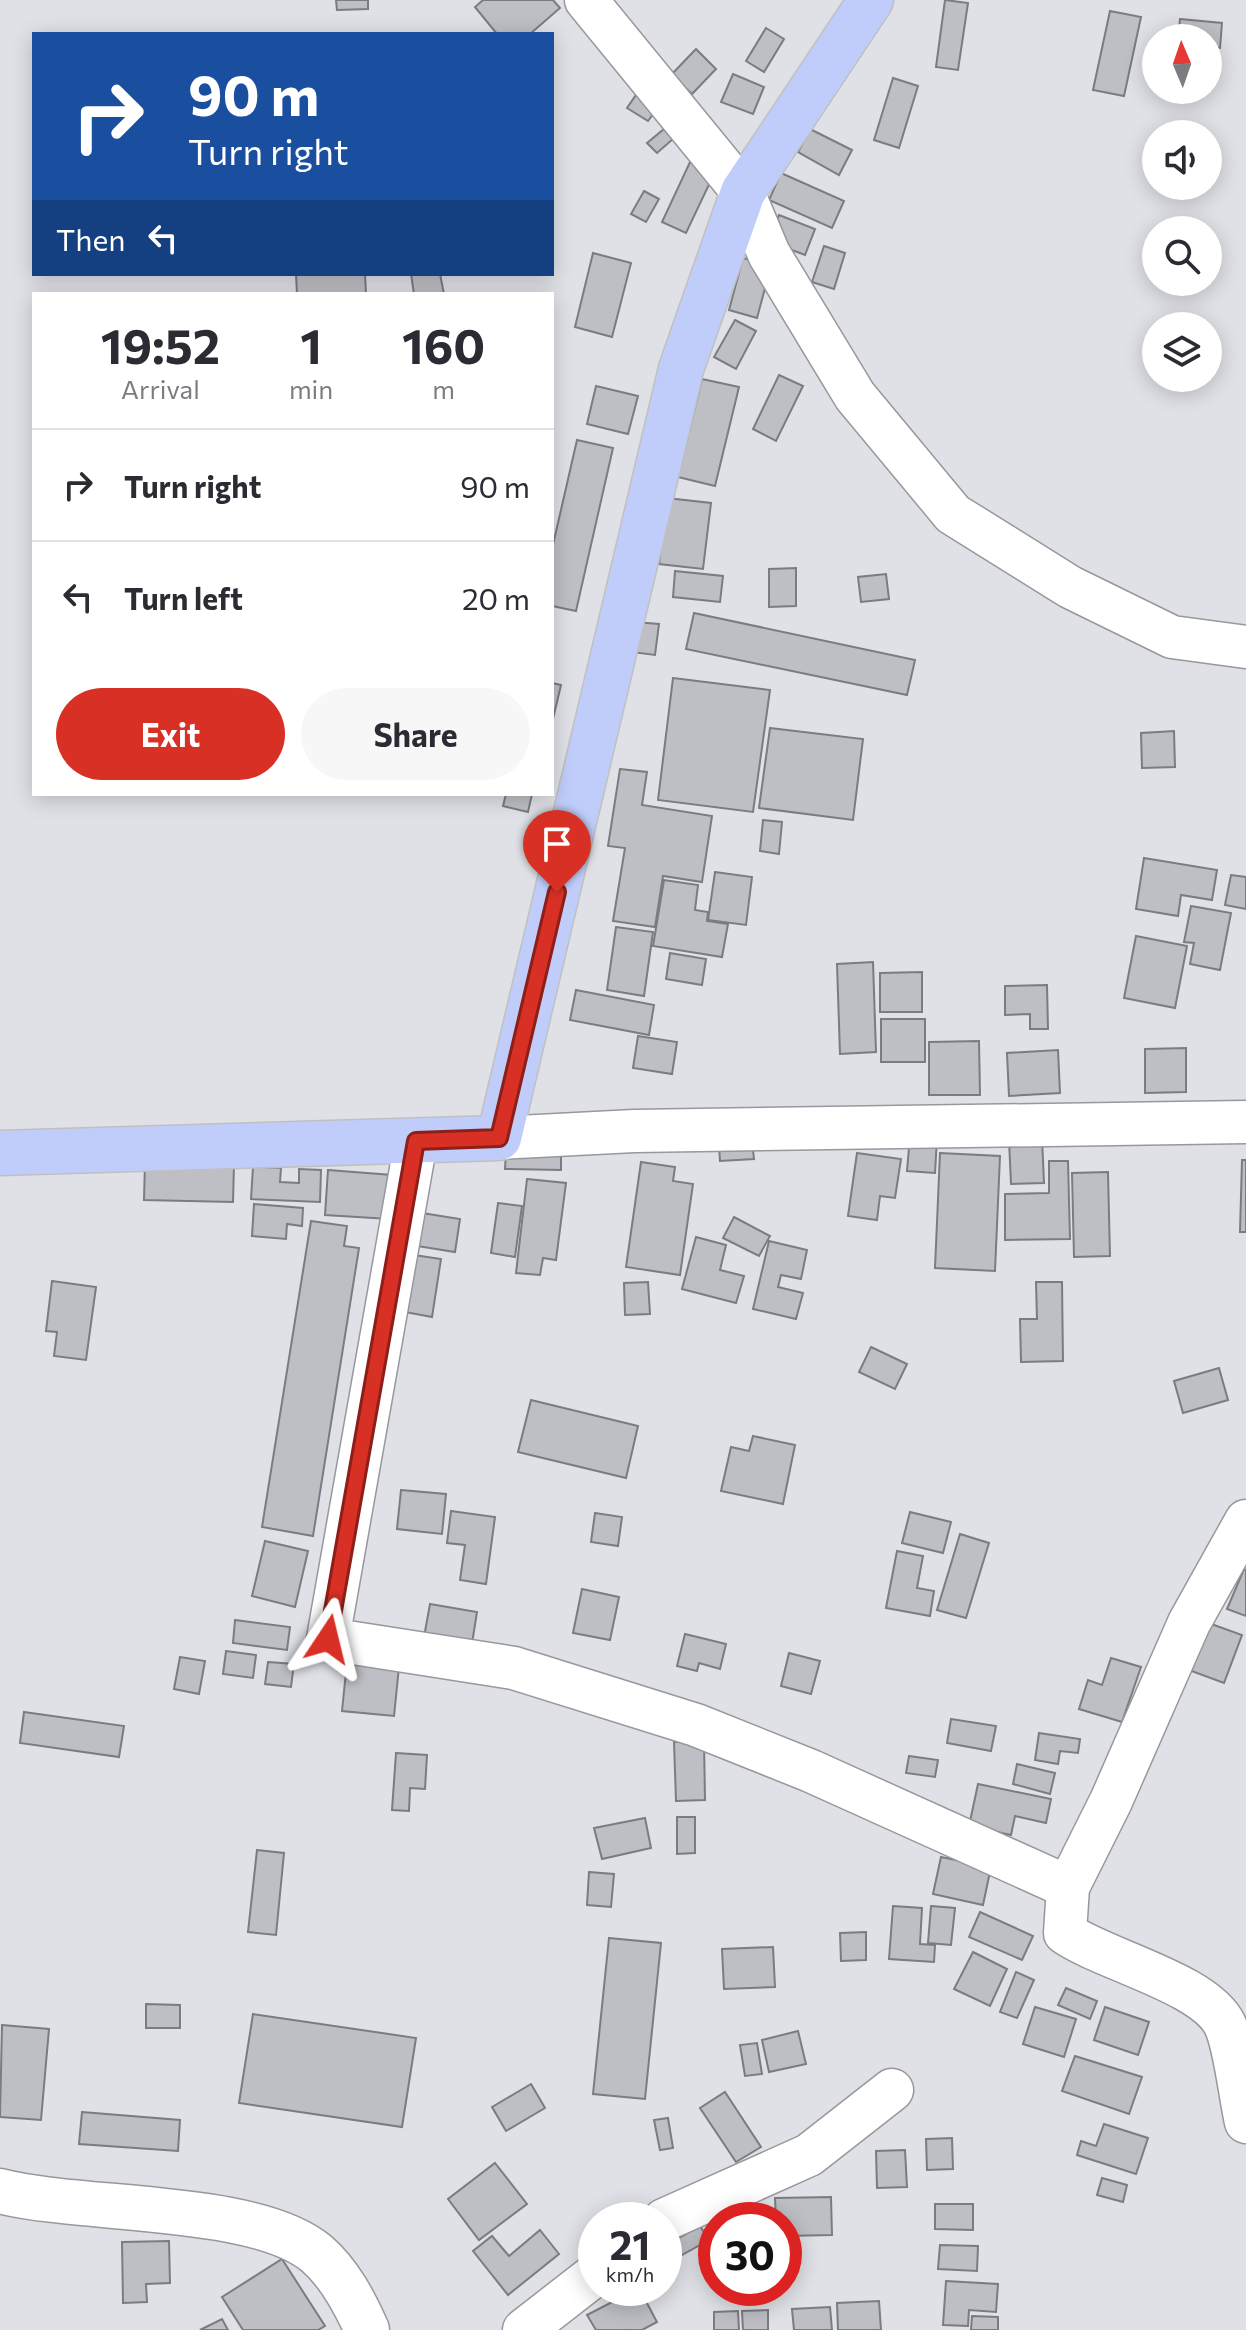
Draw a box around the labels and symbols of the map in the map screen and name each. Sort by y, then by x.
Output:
north arrow [1142,24,1222,104]
pin [523,810,591,892]
position arrow [286,1597,370,1681]
speed limit sign: 30 [698,2202,802,2306]

